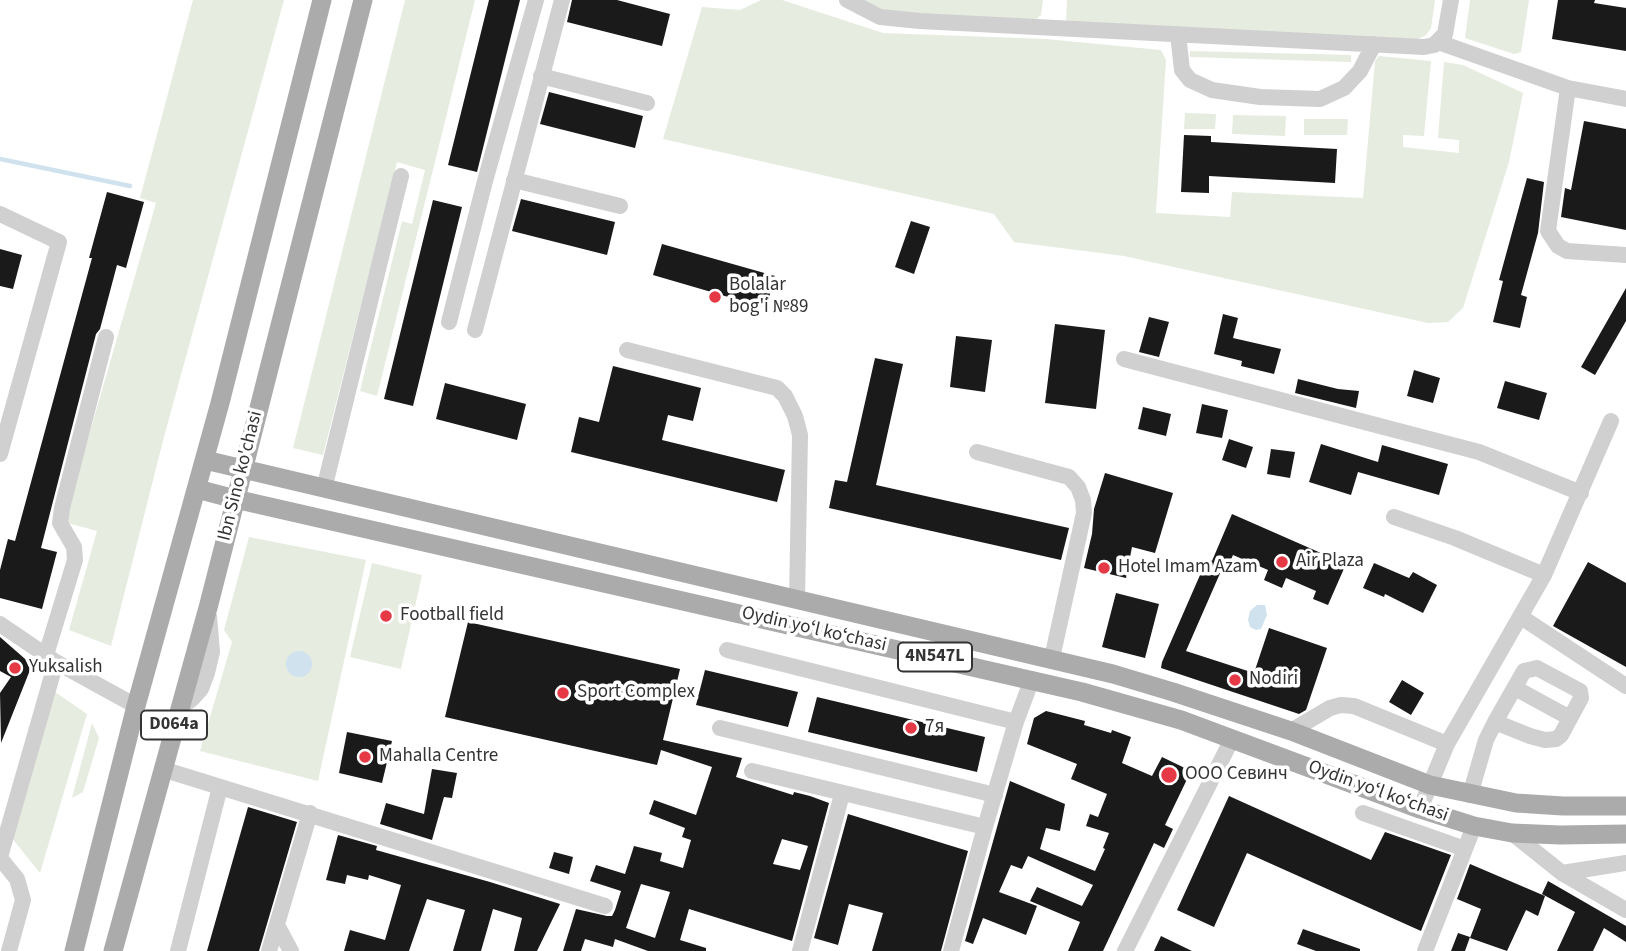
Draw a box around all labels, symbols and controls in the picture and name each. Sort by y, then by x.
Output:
place label: Bolalar bog'i №89 [729,275,808,319]
marker: Bolalar bog'i №89 [707,289,723,305]
street label: Ibn Sino ko'chasi [214,409,268,543]
place label: Air Plaza [1296,551,1364,573]
marker: Air Plaza [1274,554,1290,570]
place label: Hotel Imam Azam [1118,557,1258,579]
marker: Hotel Imam Azam [1096,560,1112,576]
street label: Oydin yoʻl koʻchasi [739,602,889,658]
place label: Football field [400,605,504,627]
marker: Football field [378,608,394,624]
road number: 4N547L [898,642,972,672]
place label: Yuksalish [29,657,102,679]
marker: Yuksalish [7,660,23,676]
place label: Nodiri [1249,669,1298,691]
marker: Nodiri [1227,672,1243,688]
place label: Sport Complex [577,682,695,704]
marker: Sport Complex [555,685,571,701]
road number: D064a [141,710,207,740]
place label: 7я [925,717,944,739]
marker: 7я [903,720,919,736]
place label: Mahalla Centre [379,746,498,768]
marker: Mahalla Centre [357,749,373,765]
street label: Oydin yoʻl koʻchasi [1305,756,1451,828]
place label: ООО Севинч [1185,764,1288,786]
marker: ООО Севинч [1159,765,1179,785]

